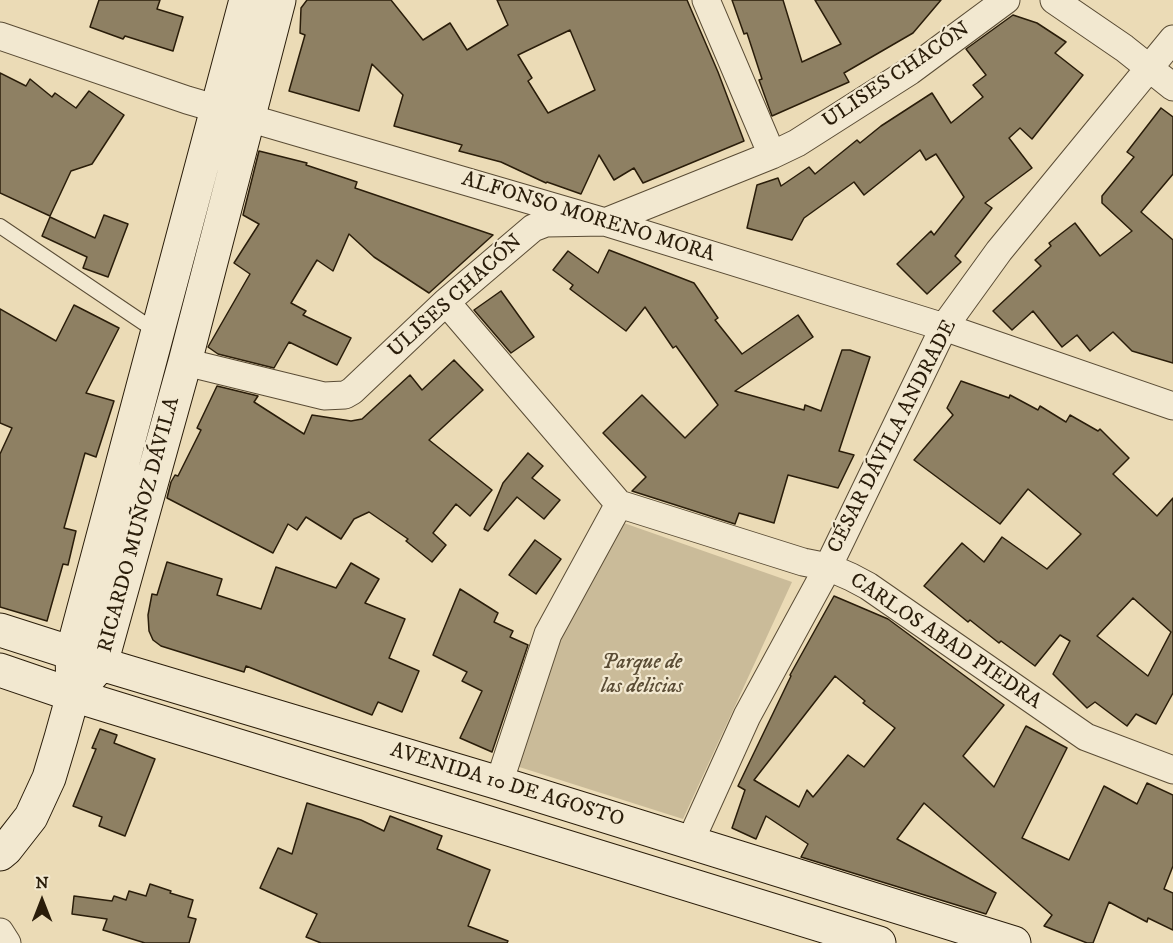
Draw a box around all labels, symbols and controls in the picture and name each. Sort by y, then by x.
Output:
street label: ULISES CHACÓN [819,17,975,135]
street label: ALFONSO MORENO MORA [458,167,718,269]
street label: ULISES CHACÓN [384,230,528,364]
street label: CÉSAR DÁVILA ANDRADE [823,316,963,558]
street label: RICARDO MUÑOZ DÁVILA [94,395,186,655]
street label: CARLOS ABAD PIEDRA [844,569,1046,715]
park label: Parque de las delicias [601,651,683,701]
street label: AVENIDA 10 DE AGOSTO [387,738,627,834]
north arrow [12,871,72,931]
text: N [35,873,49,893]

